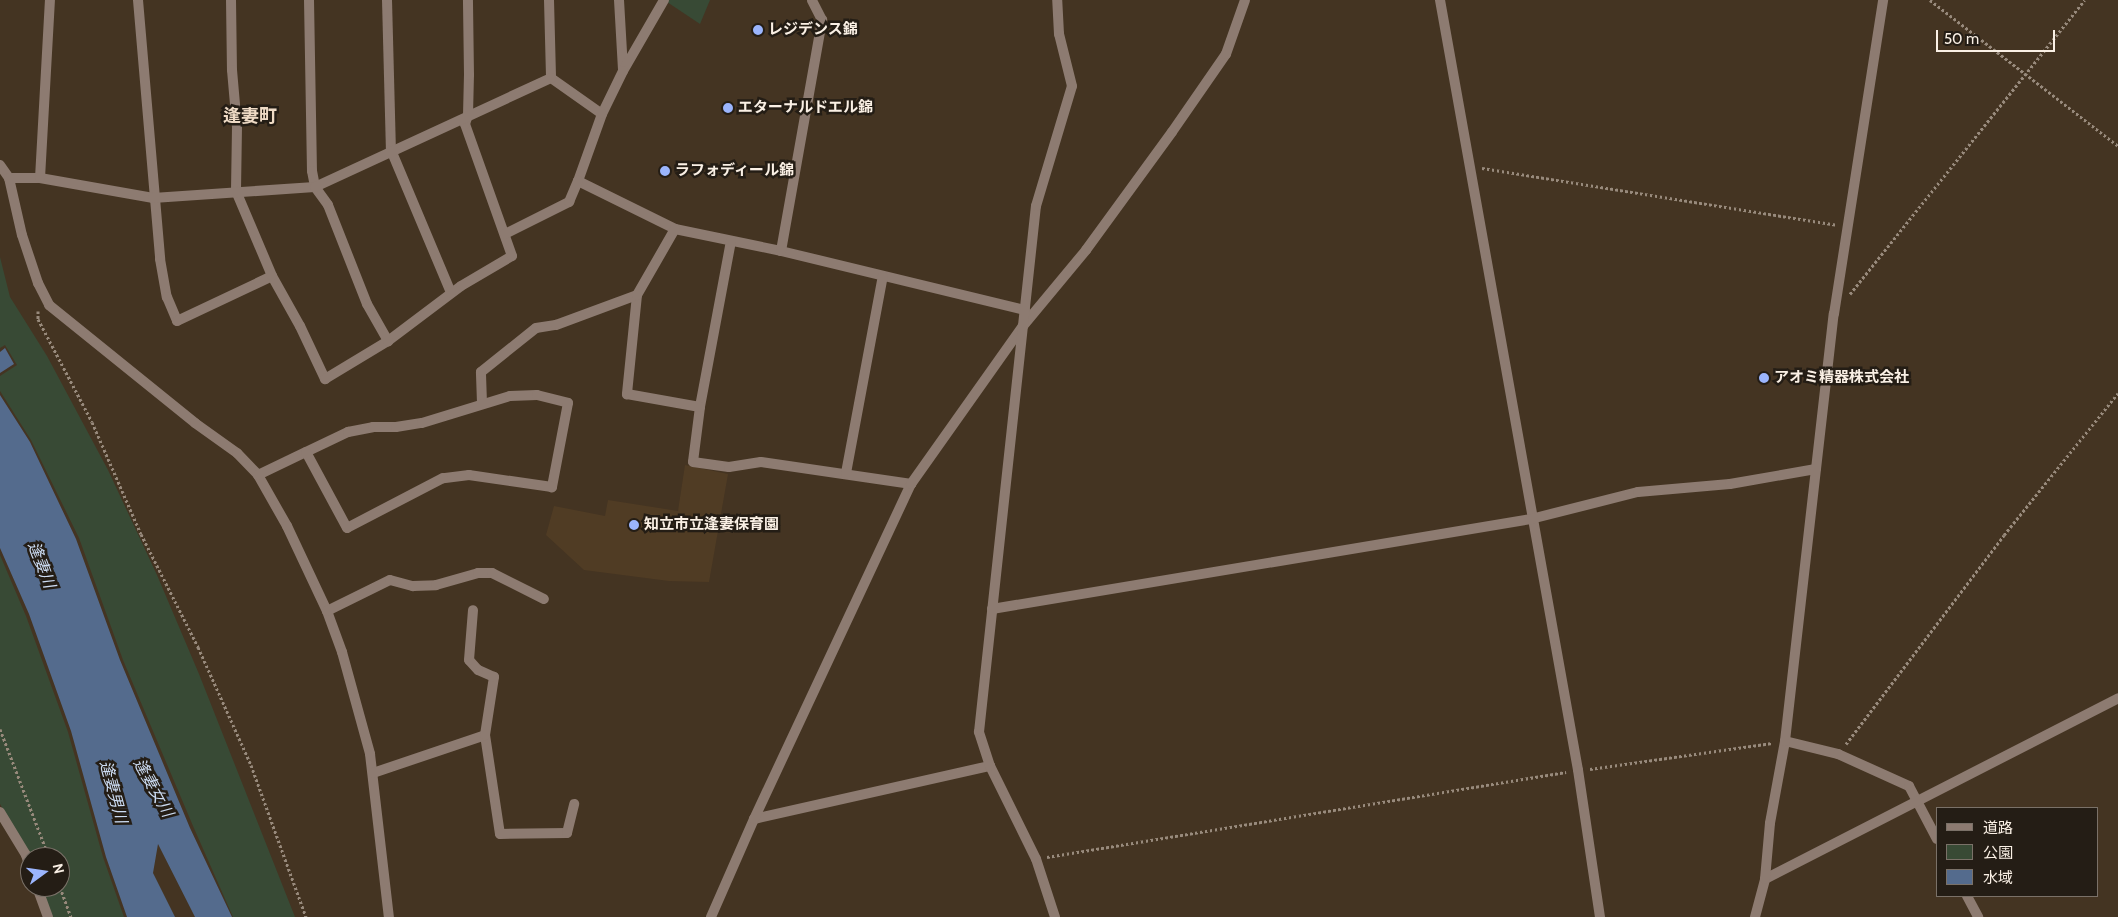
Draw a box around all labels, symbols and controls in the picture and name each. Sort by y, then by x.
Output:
scale bar [1938,20,2057,52]
place label: レジデンス錦 [768,21,858,39]
marker: レジデンス錦 [752,24,764,36]
text: 50 m [1944,30,1979,48]
place label: エターナルドエル錦 [738,99,873,117]
marker: エターナルドエル錦 [722,102,734,114]
district label: 逢妻町 [223,105,277,127]
place label: ラフォディール錦 [675,162,795,180]
marker: ラフォディール錦 [659,165,671,177]
place label: アオミ精器株式会社 [1774,369,1909,387]
marker: アオミ精器株式会社 [1758,372,1770,384]
place label: 知立市立逢妻保育園 [644,516,779,534]
marker: 知立市立逢妻保育園 [628,519,640,531]
water label: 逢妻川 [23,539,59,591]
water label: 逢妻女川 [129,755,177,821]
water label: 逢妻男川 [95,759,131,825]
legend [1936,807,2098,897]
text: 道路 [1983,819,2013,837]
text: 公園 [1983,844,2013,862]
north arrow [20,847,70,897]
text: N [49,862,69,876]
text: 水域 [1983,869,2013,887]

